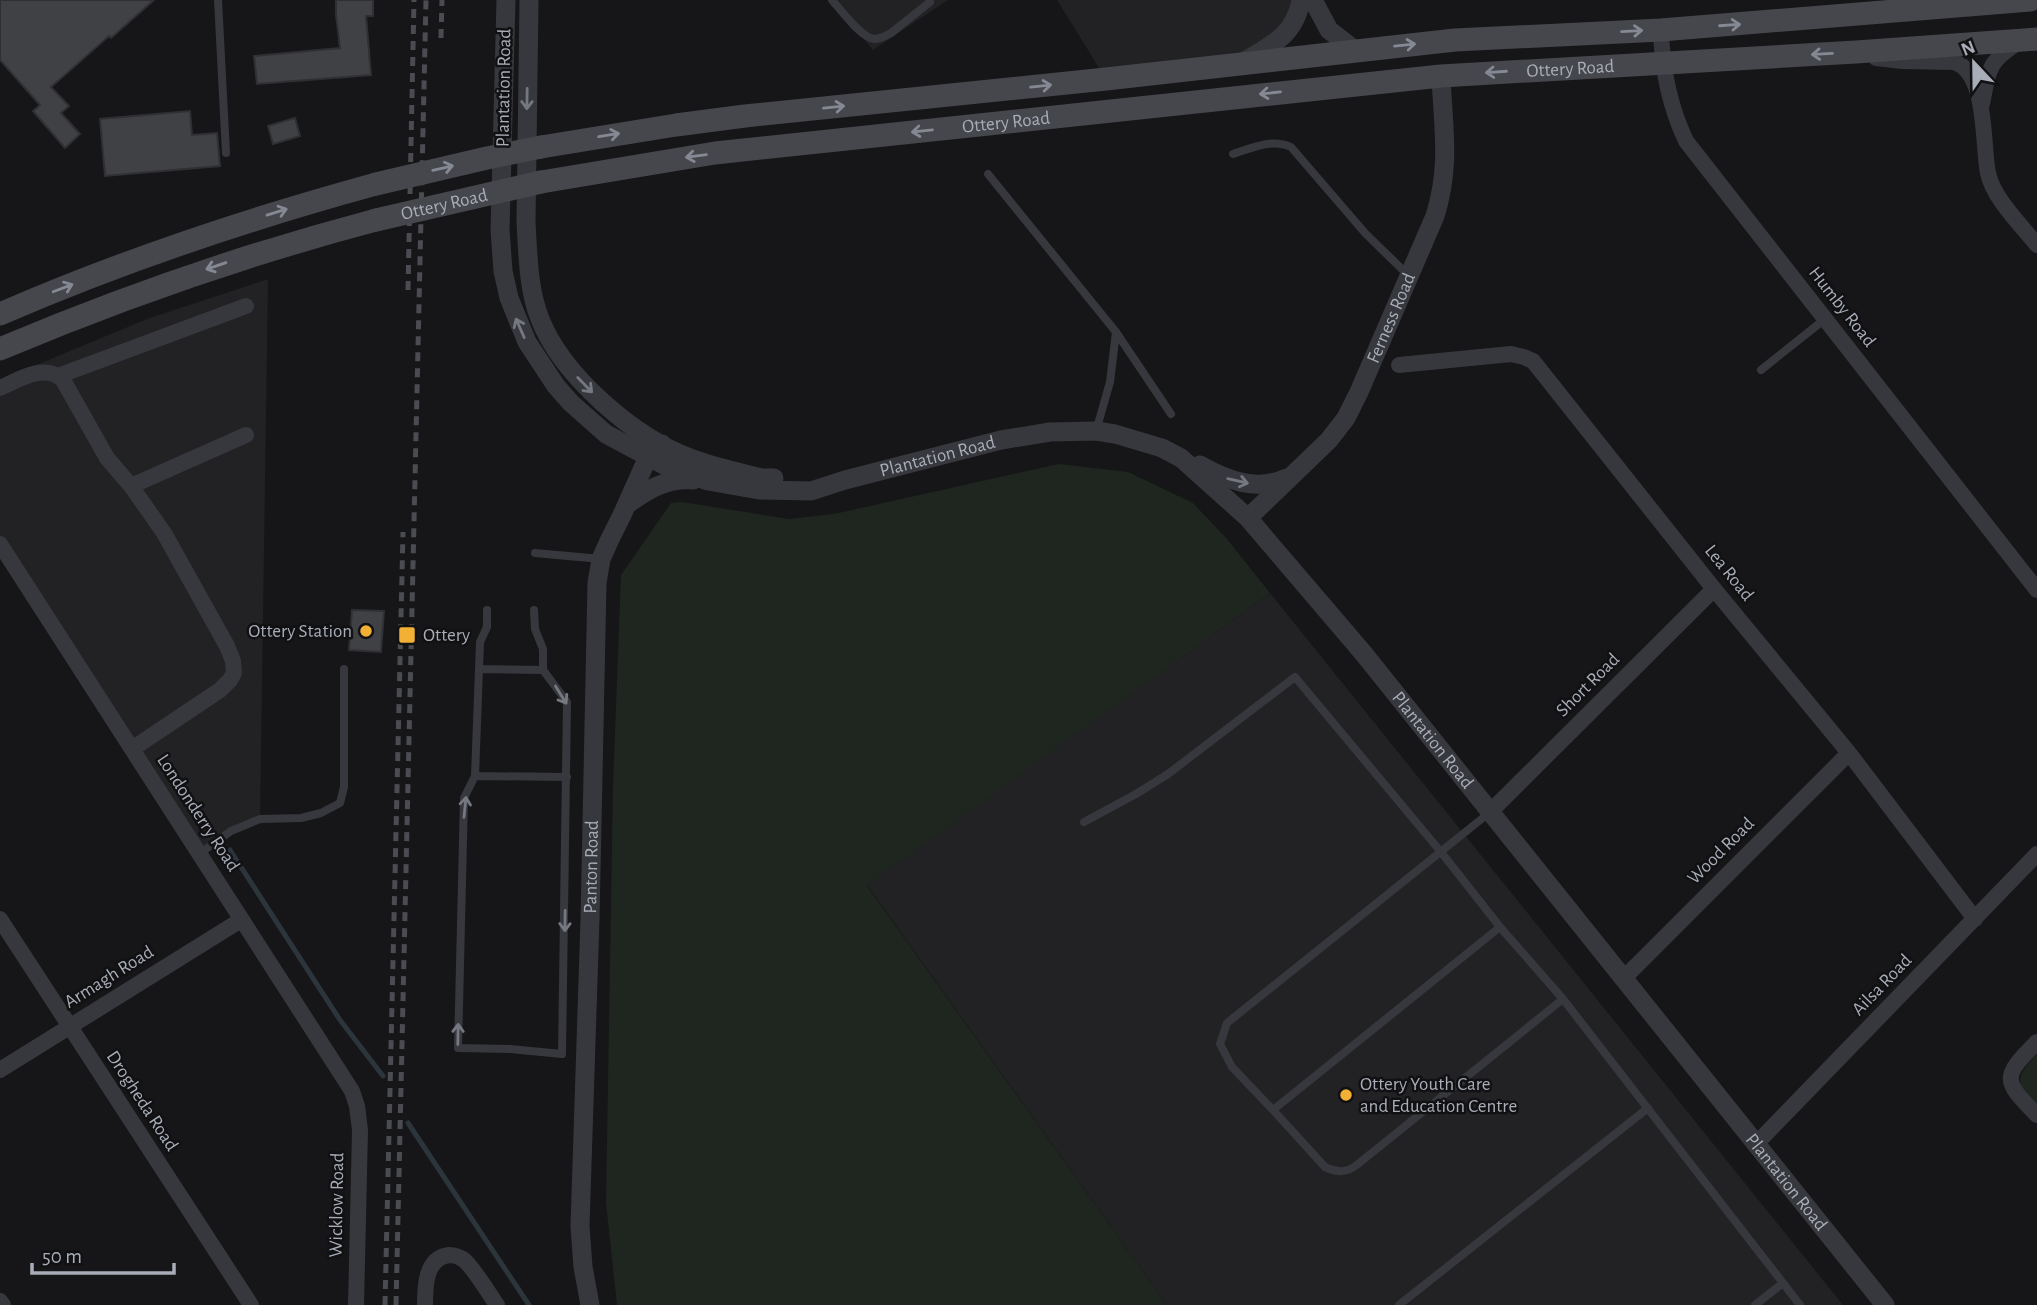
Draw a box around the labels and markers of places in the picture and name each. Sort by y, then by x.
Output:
place label: Ottery Station [248,622,352,641]
marker: Ottery Station [358,623,374,639]
marker: Ottery [397,625,417,645]
place label: Ottery [423,626,470,645]
place label: Ottery Youth Care and Education Centre [1360,1075,1517,1116]
marker: Ottery Youth Care and Education Centre [1338,1087,1354,1103]

